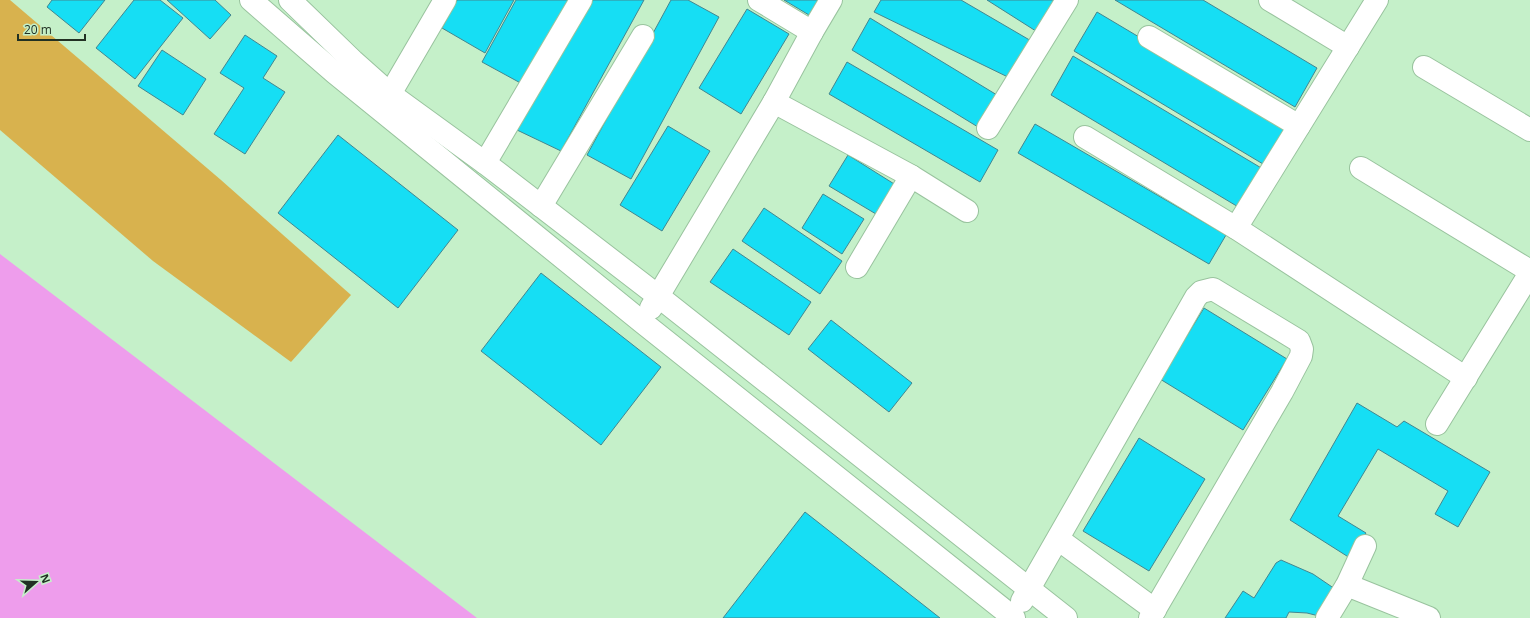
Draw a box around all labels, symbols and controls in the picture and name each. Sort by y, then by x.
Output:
scale bar [18,16,85,42]
text: 20 m [24,21,52,38]
north arrow [16,562,56,602]
text: N [37,572,54,585]

